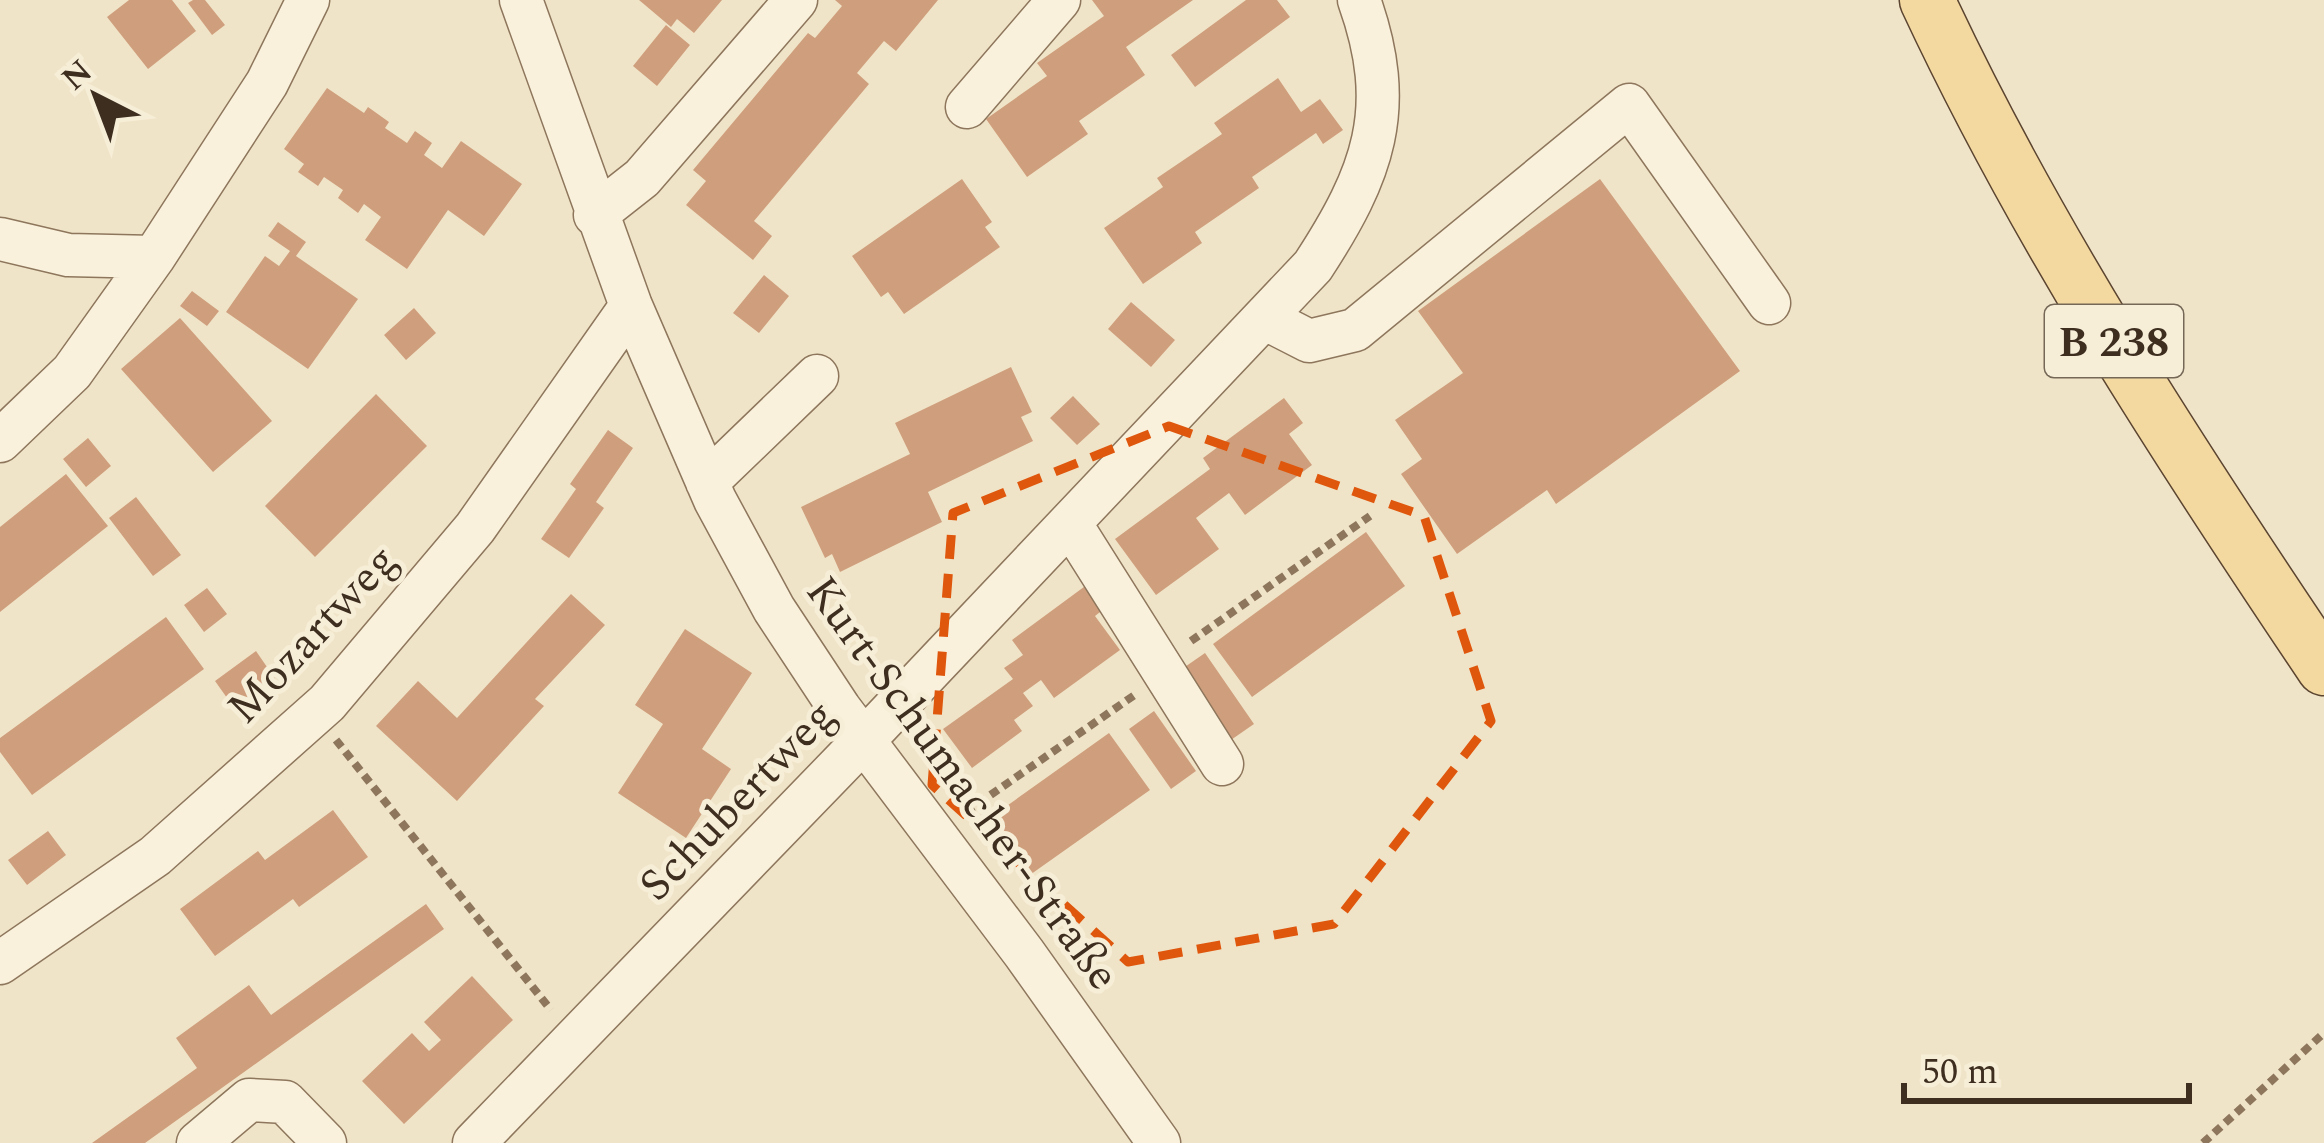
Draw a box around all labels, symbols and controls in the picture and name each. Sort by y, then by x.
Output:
north arrow [36,36,156,156]
text: N [51,48,104,103]
road number: B 238 [2045,305,2183,377]
street label: Mozartweg [211,529,415,740]
street label: Kurt-Schumacher-Straße [788,562,1136,1005]
street label: Schubertweg [623,684,853,918]
scale bar [1904,1029,2189,1103]
text: 50 m [1922,1045,1998,1100]

